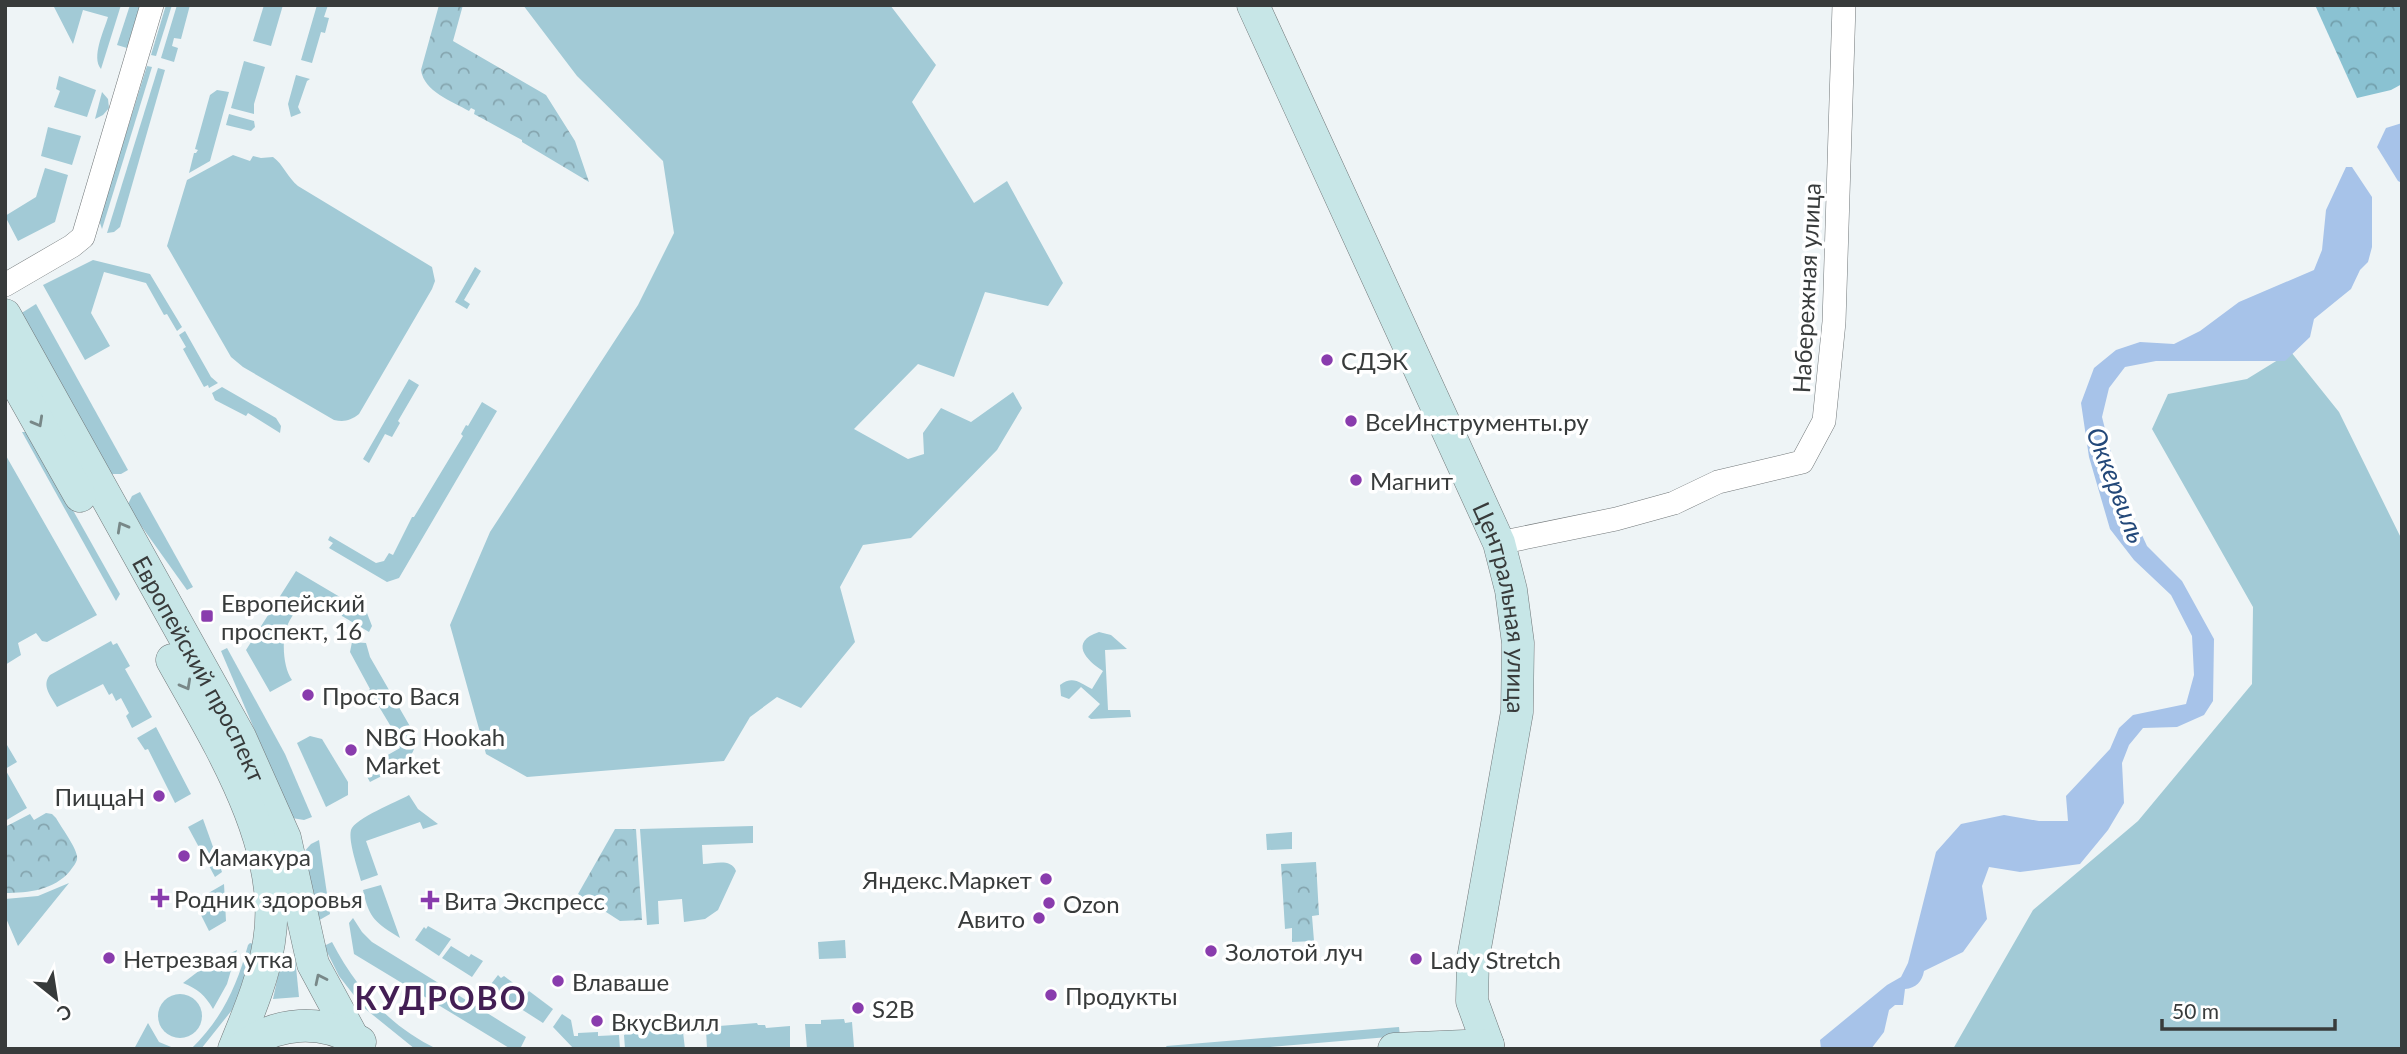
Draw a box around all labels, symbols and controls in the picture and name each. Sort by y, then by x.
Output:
street label: Набережная улица [1786,182,1826,394]
place label: СДЭК [1341,346,1408,375]
marker: СДЭК [1319,352,1335,368]
place label: ВсеИнструменты.ру [1365,407,1589,436]
marker: ВсеИнструменты.ру [1343,413,1359,429]
one-way arrow [30,415,43,428]
water label: Оккервиль [2080,422,2154,548]
place label: Магнит [1370,466,1453,495]
marker: Магнит [1348,472,1364,488]
street label: Центральная улица [1468,497,1533,714]
one-way arrow [117,522,130,534]
street label: Европейский проспект [127,550,273,786]
place label: Европейский проспект, 16 [221,588,365,645]
marker: Европейский проспект, 16 [199,608,215,624]
one-way arrow [178,677,191,690]
place label: Просто Вася [322,681,460,710]
marker: Просто Вася [300,687,316,703]
place label: NBG Hookah Market [365,722,505,779]
marker: NBG Hookah Market [343,742,359,758]
place label: ПиццаН [54,782,145,811]
marker: ПиццаН [151,788,167,804]
place label: Мамакура [198,842,311,871]
marker: Мамакура [176,848,192,864]
place label: Яндекс.Маркет [861,865,1032,894]
marker: Яндекс.Маркет [1038,871,1054,887]
place label: Родник здоровья [174,884,363,913]
place label: Вита Экспресс [444,886,605,915]
place label: Ozon [1063,889,1120,918]
marker: Родник здоровья [152,890,168,906]
marker: Вита Экспресс [422,892,438,908]
marker: Ozon [1041,895,1057,911]
place label: Авито [958,904,1025,933]
marker: Авито [1031,910,1047,926]
place label: Золотой луч [1225,937,1363,966]
marker: Золотой луч [1203,943,1219,959]
place label: Нетрезвая утка [123,944,293,973]
place label: Lady Stretch [1430,945,1561,974]
marker: Нетрезвая утка [101,950,117,966]
marker: Lady Stretch [1408,951,1424,967]
north arrow [21,963,91,1033]
place label: Влаваше [572,967,669,996]
marker: Влаваше [550,973,566,989]
one-way arrow [315,974,329,986]
district label: КУДРОВО [354,978,528,1017]
place label: Продукты [1065,981,1178,1010]
marker: Продукты [1043,987,1059,1003]
scale bar [2162,988,2335,1032]
place label: S2B [872,994,914,1023]
text: 50 m [2172,998,2219,1023]
text: С [53,1000,76,1026]
marker: S2B [850,1000,866,1016]
place label: ВкусВилл [611,1007,719,1036]
marker: ВкусВилл [589,1013,605,1029]

